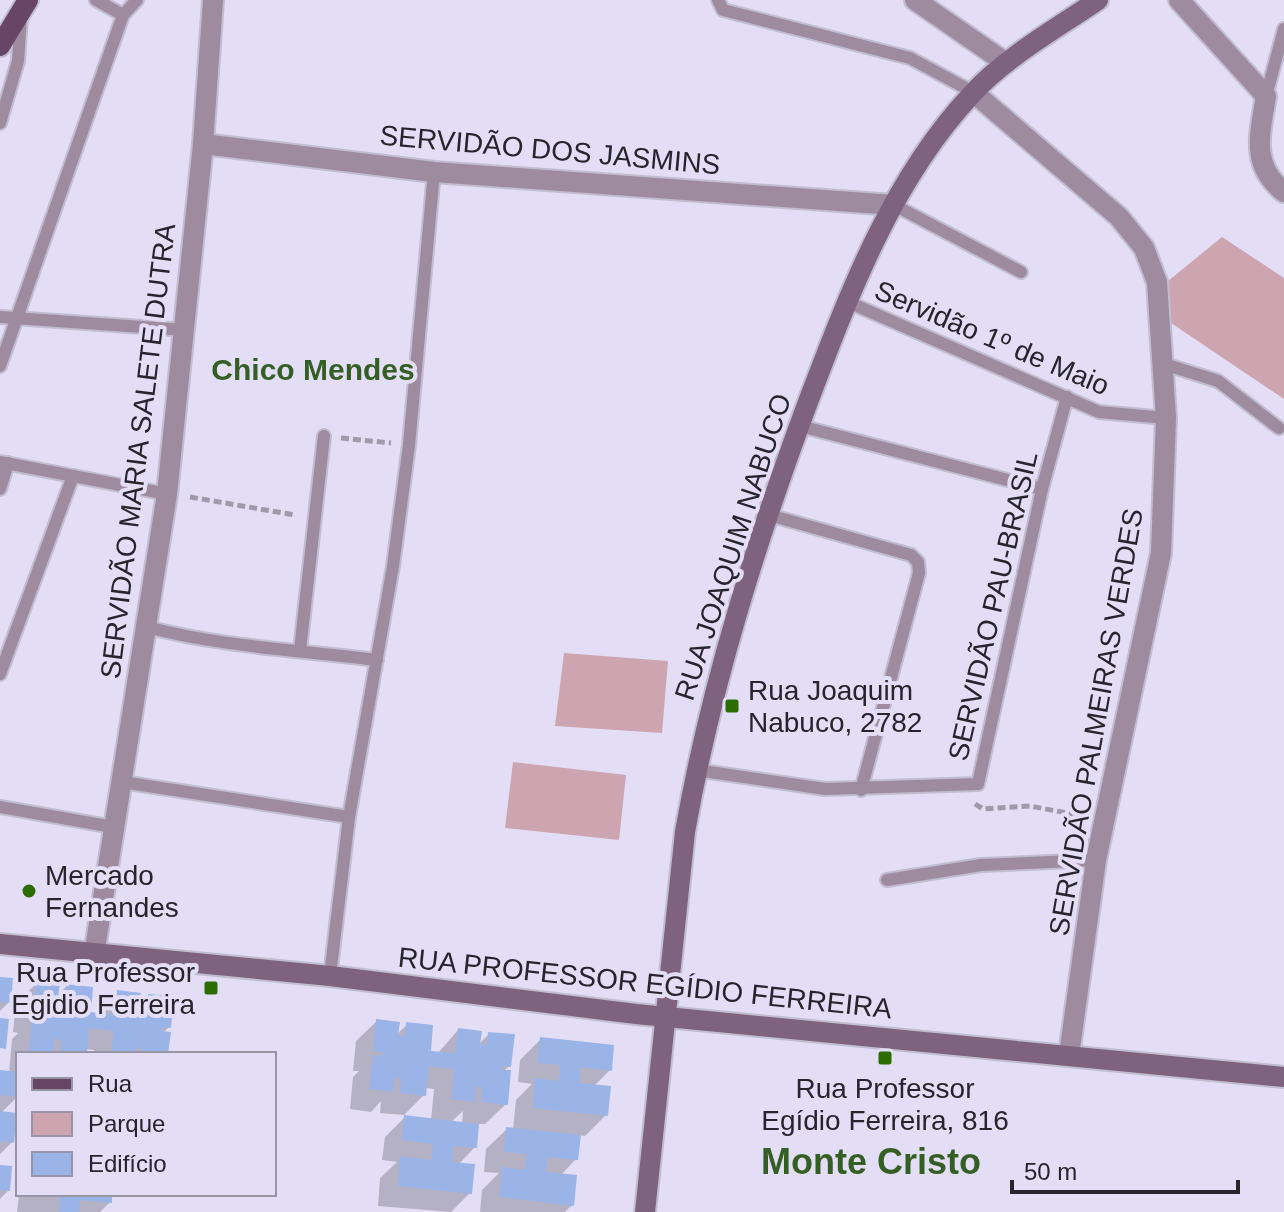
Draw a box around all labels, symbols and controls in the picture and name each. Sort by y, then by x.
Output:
street label: SERVIDÃO DOS JASMINS [378,120,722,180]
street label: SERVIDÃO MARIA SALETE DUTRA [95,221,181,680]
street label: Servidão 1º de Maio [870,275,1114,401]
district label: Chico Mendes [211,353,415,386]
street label: RUA JOAQUIM NABUCO [669,390,797,704]
street label: SERVIDÃO PAU-BRASIL [942,448,1044,764]
street label: SERVIDÃO PALMEIRAS VERDES [1043,506,1149,938]
place label: Rua Joaquim Nabuco, 2782 [748,675,922,738]
marker: Rua Joaquim Nabuco, 2782 [723,697,741,715]
place label: Mercado Fernandes [45,860,179,923]
marker: Mercado Fernandes [20,882,38,900]
street label: RUA PROFESSOR EGÍDIO FERREIRA [397,942,894,1024]
place label: Rua Professor Egidio Ferreira [11,957,195,1020]
marker: Rua Professor Egidio Ferreira [202,979,220,997]
marker: Rua Professor Egídio Ferreira, 816 [876,1049,894,1067]
legend [16,1052,276,1196]
text: Rua [88,1070,133,1097]
place label: Rua Professor Egídio Ferreira, 816 [761,1073,1009,1136]
text: Parque [88,1110,165,1137]
district label: Monte Cristo [761,1141,981,1182]
scale bar [1012,1144,1238,1194]
text: Edifício [88,1150,167,1177]
text: 50 m [1024,1158,1077,1185]

